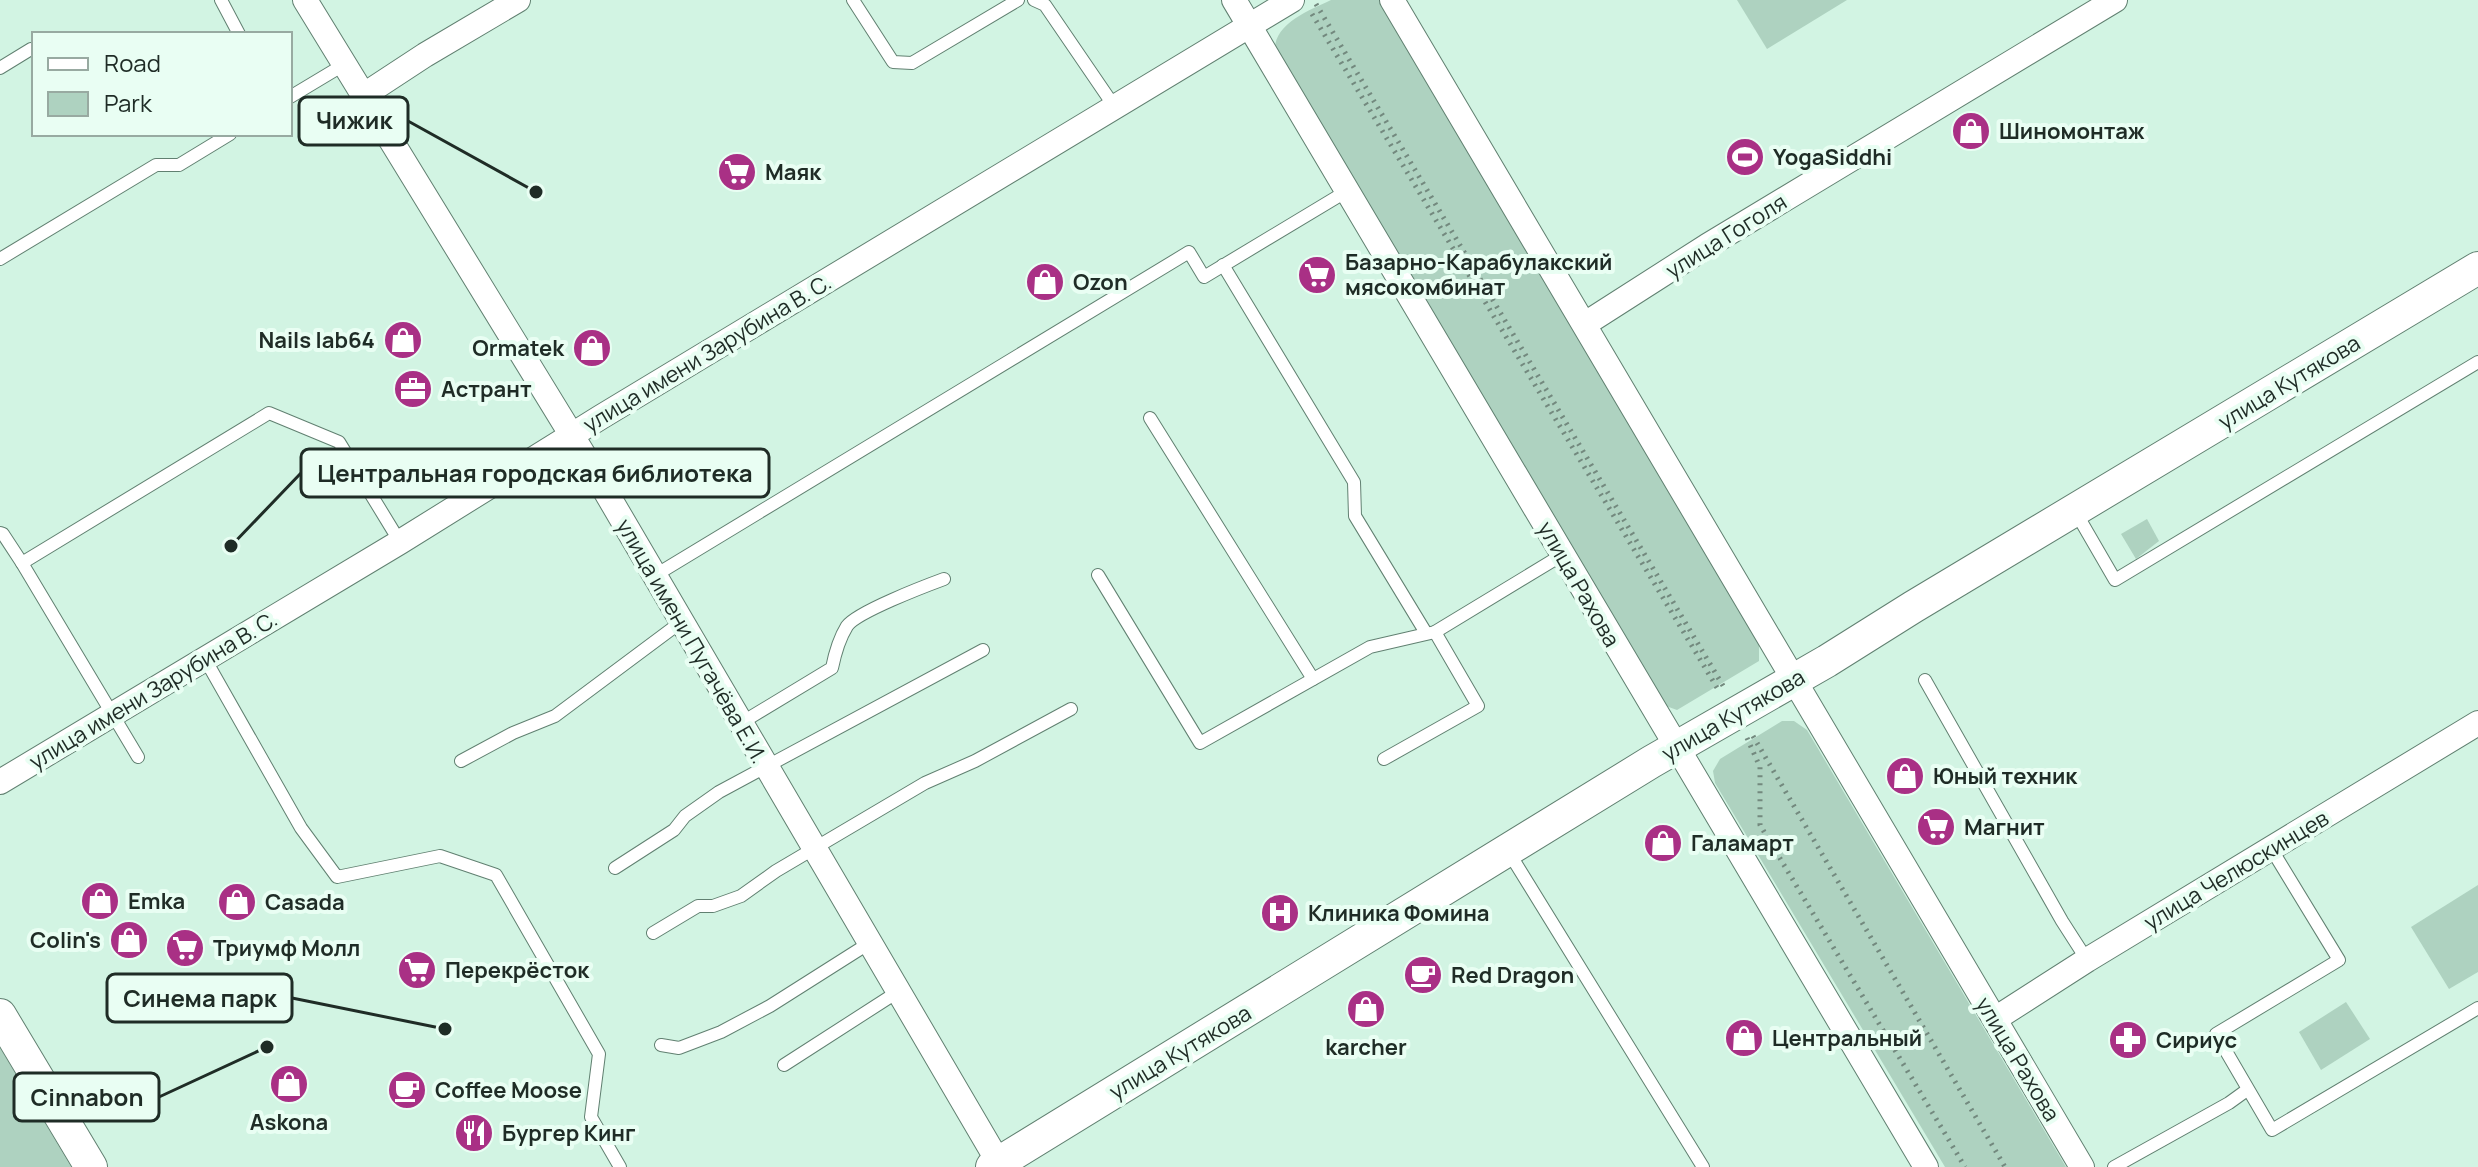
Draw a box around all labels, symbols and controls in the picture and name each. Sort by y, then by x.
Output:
legend [32,32,292,136]
text: Road [104,46,161,79]
text: Park [104,86,153,119]
callout: Чижик [299,97,408,145]
text: Чижик [316,103,393,136]
shop icon: Шиномонтаж [1950,110,1992,152]
place label: Шиномонтаж [1999,116,2145,146]
sports icon: YogaSiddhi [1724,136,1766,178]
place label: YogaSiddhi [1773,142,1892,172]
supermarket icon: Маяк [716,151,758,193]
place label: Маяк [765,157,822,187]
street label: улица Гоголя [1660,187,1792,285]
place label: Базарно-Карабулакский мясокомбинат [1345,247,1613,302]
supermarket icon: Базарно-Карабулакский мясокомбинат [1296,254,1338,296]
shop icon: Ozon [1024,261,1066,303]
street label: улица имени Зарубина В. С. [577,267,837,439]
place label: Ozon [1073,267,1128,297]
shop icon: Nails lab64 [382,319,424,361]
place label: Nails lab64 [258,325,375,355]
shop icon: Ormatek [571,327,613,369]
street label: улица Кутякова [2212,328,2366,436]
place label: Ormatek [472,333,565,363]
office icon: Астрант [392,368,434,410]
place label: Астрант [441,374,532,404]
callout: Центральная городская библиотека [301,449,769,497]
text: Центральная городская библиотека [317,456,753,489]
street label: улица имени Пугачёва Е.И. [610,513,774,769]
street label: улица Рахова [1531,516,1627,652]
street label: улица имени Зарубина В. С. [23,604,283,776]
street label: улица Кутякова [1656,662,1810,768]
shop icon: Юный техник [1884,755,1926,797]
place label: Юный техник [1933,761,2078,791]
street label: улица Челюскинцев [2138,803,2334,937]
supermarket icon: Магнит [1915,806,1957,848]
place label: Магнит [1964,812,2045,842]
shop icon: Галамарт [1642,822,1684,864]
place label: Галамарт [1691,828,1794,858]
shop icon: Emka [79,880,121,922]
shop icon: Casada [216,881,258,923]
place label: Emka [128,886,185,916]
place label: Casada [265,887,345,917]
hospital icon: Клиника Фомина [1259,892,1301,934]
place label: Клиника Фомина [1308,898,1490,928]
shop icon: Colin's [108,919,150,961]
place label: Colin's [30,925,101,955]
supermarket icon: Триумф Молл [164,927,206,969]
place label: Триумф Молл [213,933,360,963]
supermarket icon: Перекрёсток [396,949,438,991]
cafe icon: Red Dragon [1402,954,1444,996]
place label: Перекрёсток [445,955,590,985]
place label: Red Dragon [1451,960,1574,990]
callout: Синема парк [107,974,292,1022]
text: Синема парк [123,981,278,1014]
shop icon: karcher [1345,988,1387,1030]
street label: улица Рахова [1969,991,2067,1127]
street label: улица Кутякова [1103,998,1257,1106]
shop icon: Центральный [1723,1017,1765,1059]
pharmacy icon: Сириус [2107,1019,2149,1061]
place label: Центральный [1772,1023,1922,1053]
place label: Сириус [2156,1025,2237,1055]
place label: karcher [1325,1032,1407,1062]
shop icon: Askona [268,1063,310,1105]
cafe icon: Coffee Moose [386,1069,428,1111]
callout: Cinnabon [14,1073,159,1121]
place label: Coffee Moose [435,1075,582,1105]
text: Cinnabon [31,1080,143,1113]
place label: Askona [250,1107,328,1137]
restaurant icon: Бургер Кинг [453,1112,495,1154]
place label: Бургер Кинг [502,1118,636,1148]

